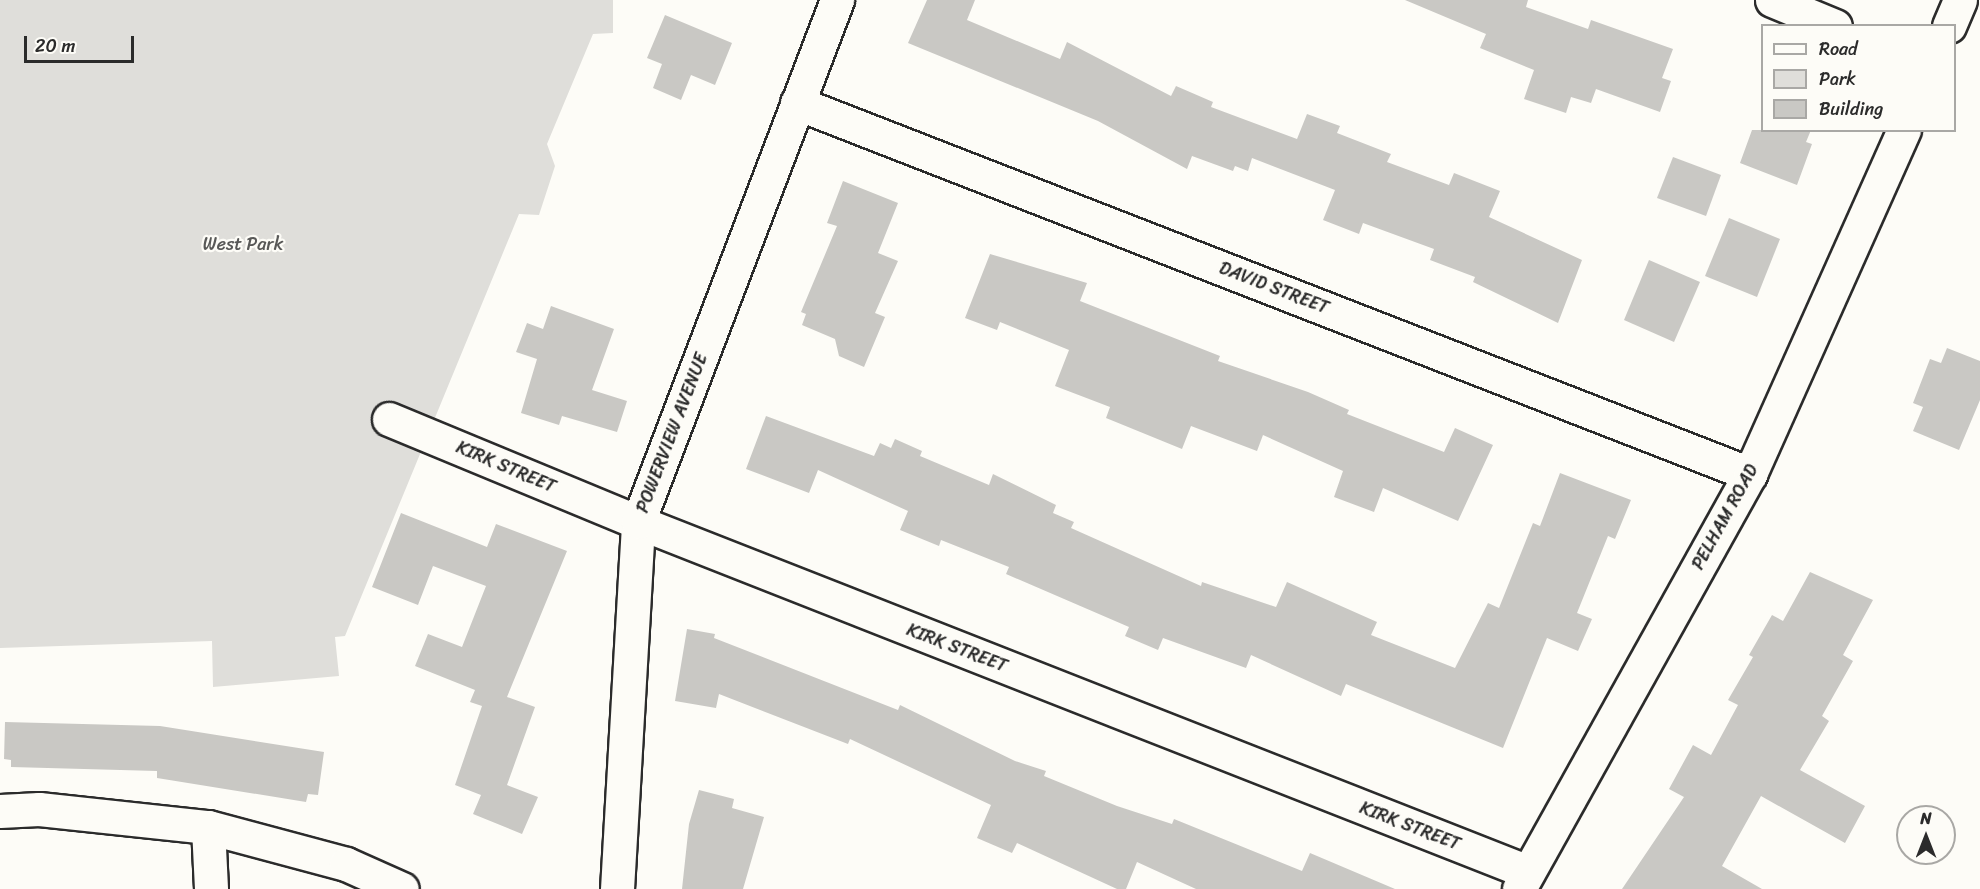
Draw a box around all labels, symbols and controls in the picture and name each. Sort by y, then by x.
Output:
scale bar [27,24,136,62]
legend [1761,24,1956,132]
text: 20 m [35,30,75,62]
text: Road [1819,33,1858,65]
text: Park [1819,63,1856,95]
text: Building [1819,93,1883,125]
park label: West Park [203,233,283,255]
street label: DAVID STREET [1216,257,1332,319]
street label: POWERVIEW AVENUE [632,350,712,516]
street label: KIRK STREET [453,436,559,498]
street label: PELHAM ROAD [1687,461,1763,573]
street label: KIRK STREET [904,619,1010,677]
street label: KIRK STREET [1357,797,1463,855]
text: N [1920,804,1932,833]
north arrow [1896,805,1956,865]

